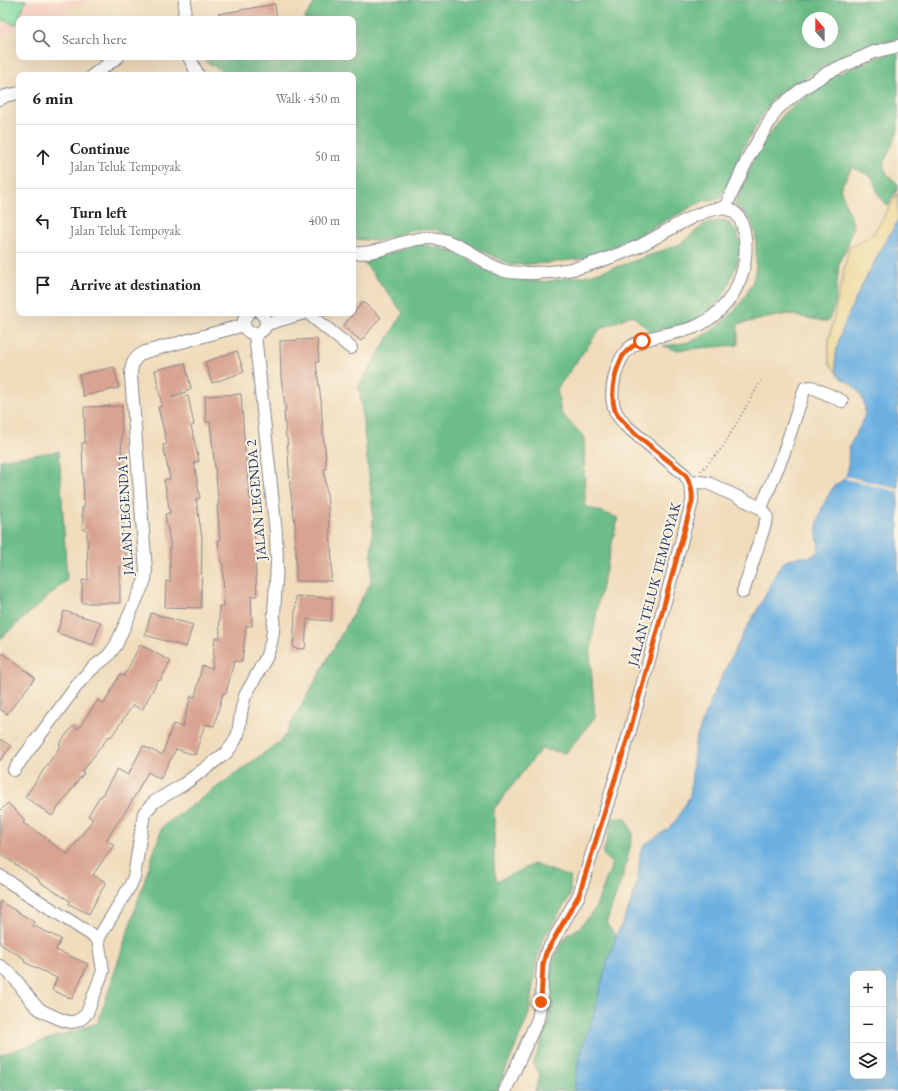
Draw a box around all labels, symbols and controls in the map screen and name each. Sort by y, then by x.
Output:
north arrow [802,12,838,48]
search box [16,16,356,60]
icon: search [30,27,52,49]
text: Search here [62,29,127,48]
text: 6 min [32,87,73,109]
text: Walk · 450 m [276,90,340,107]
text: Continue [70,139,130,158]
icon: ahead [32,146,54,168]
text: 50 m [315,148,340,165]
text: Jalan Teluk Tempoyak [70,158,181,175]
text: Turn left [70,203,127,222]
icon: left [32,210,54,232]
text: 400 m [309,212,340,229]
text: Jalan Teluk Tempoyak [70,222,181,239]
icon: arrive [32,274,54,296]
text: Arrive at destination [70,275,201,294]
route start [633,332,651,350]
street label: JALAN LEGENDA 2 [242,439,270,562]
street label: JALAN LEGENDA 1 [113,454,137,577]
street label: JALAN TELUK TEMPOYAK [623,500,685,669]
map controls [850,971,886,1079]
button: + [850,971,886,1007]
route end [532,993,550,1011]
button: − [850,1007,886,1043]
button: layers [850,1043,886,1079]

